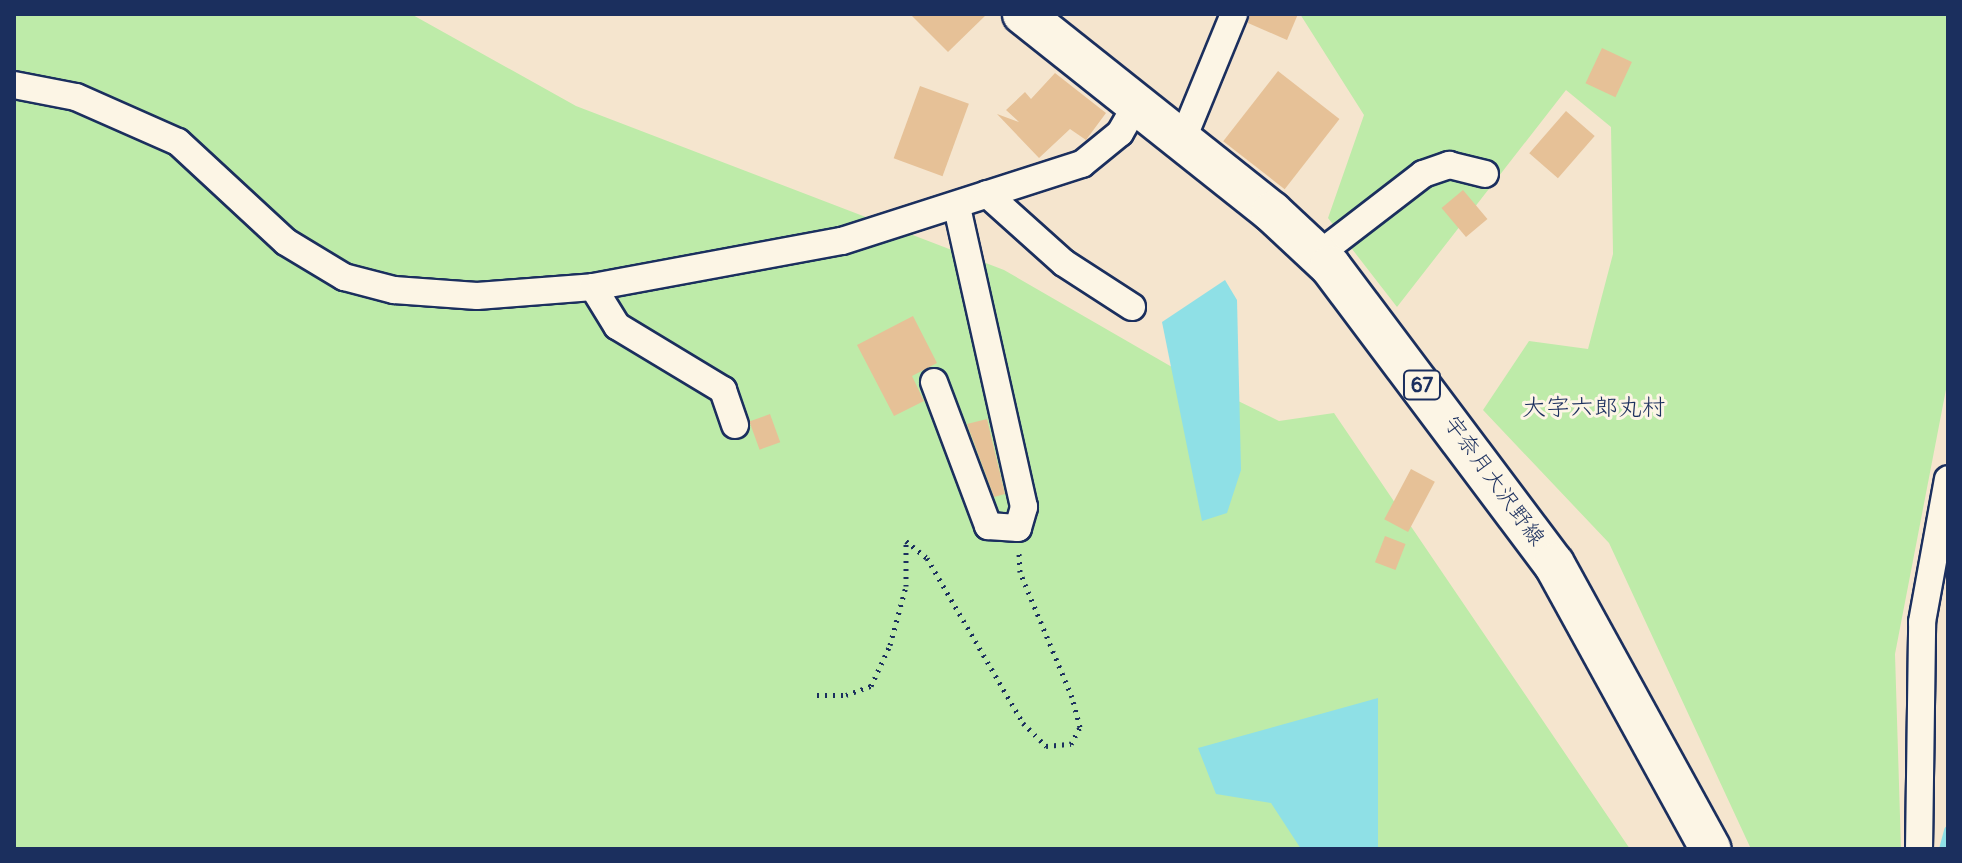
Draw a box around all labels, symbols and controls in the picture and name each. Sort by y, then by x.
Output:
road number: 67 [1402,369,1442,401]
district label: 大字六郎丸村 [1522,394,1666,422]
street label: 宇奈月大沢野線 [1438,411,1550,551]

